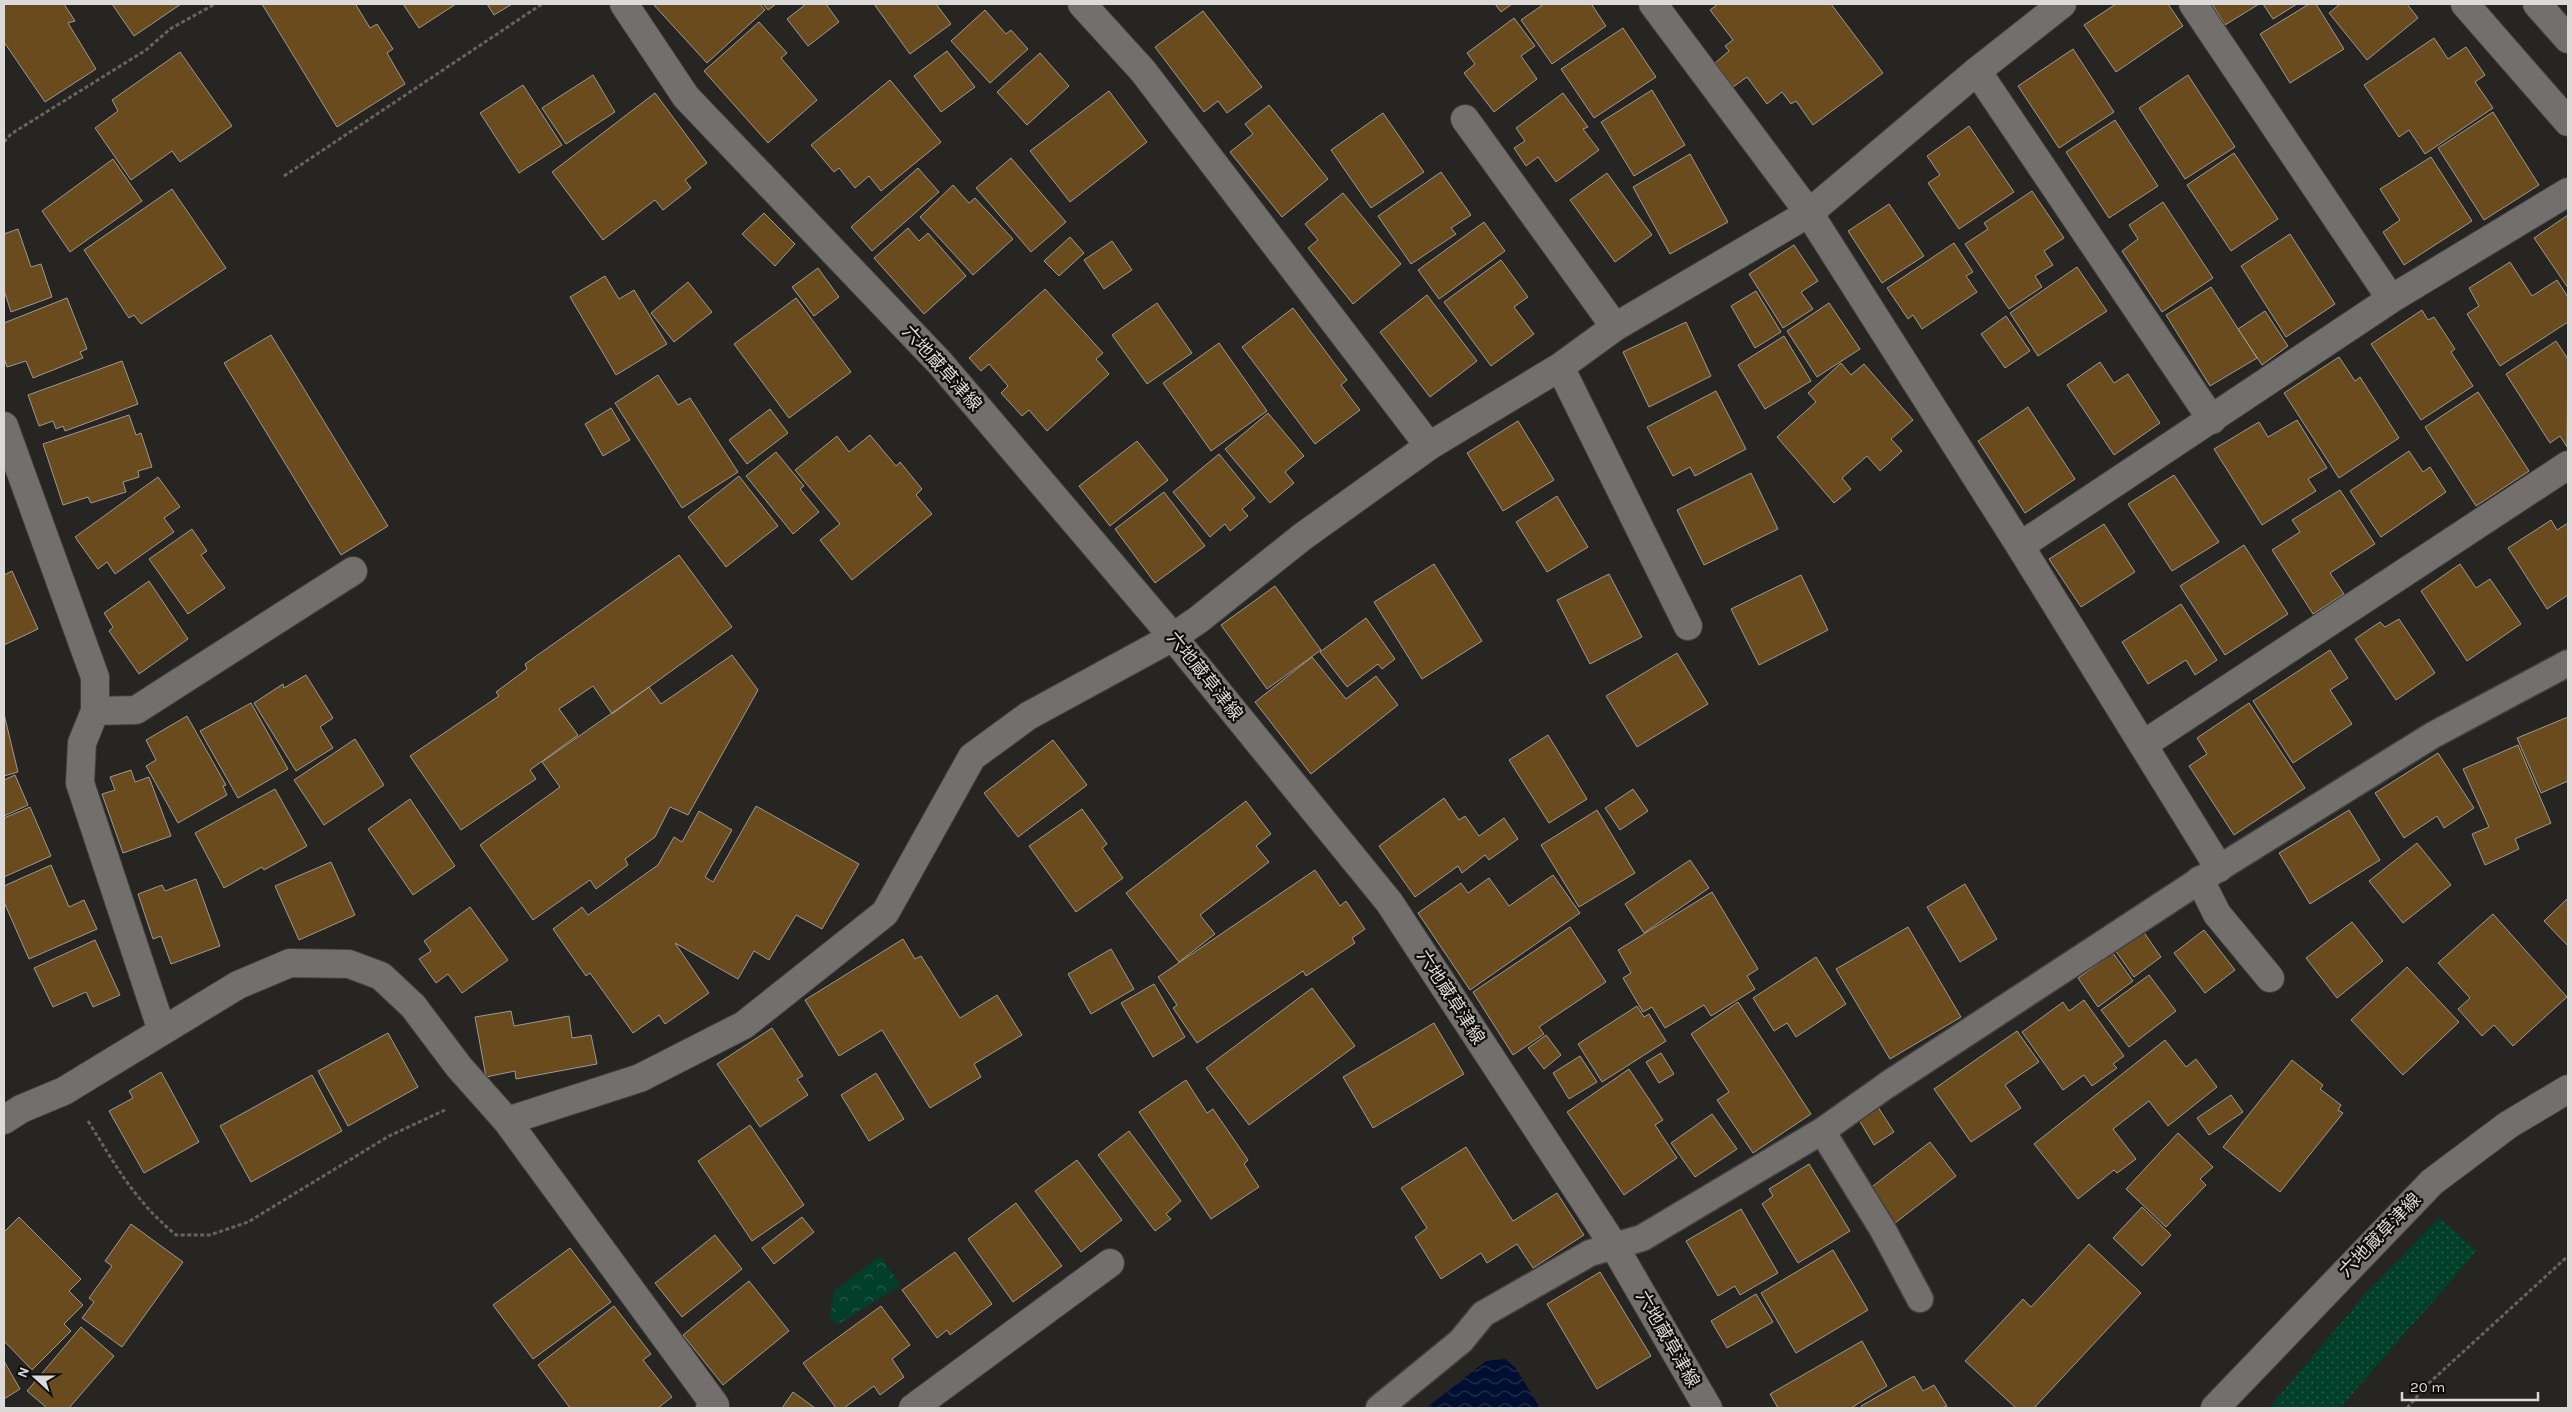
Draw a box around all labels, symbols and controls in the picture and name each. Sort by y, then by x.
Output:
street label: 六地蔵草津線 [898,321,986,415]
street label: 六地蔵草津線 [1162,627,1248,725]
street label: 六地蔵草津線 [1412,946,1490,1048]
street label: 六地蔵草津線 [2335,1189,2425,1281]
street label: 六地蔵草津線 [1631,1287,1705,1391]
north arrow [10,1352,60,1402]
text: N [14,1365,33,1380]
scale bar [2402,1370,2538,1402]
text: 20 m [2410,1378,2445,1396]

